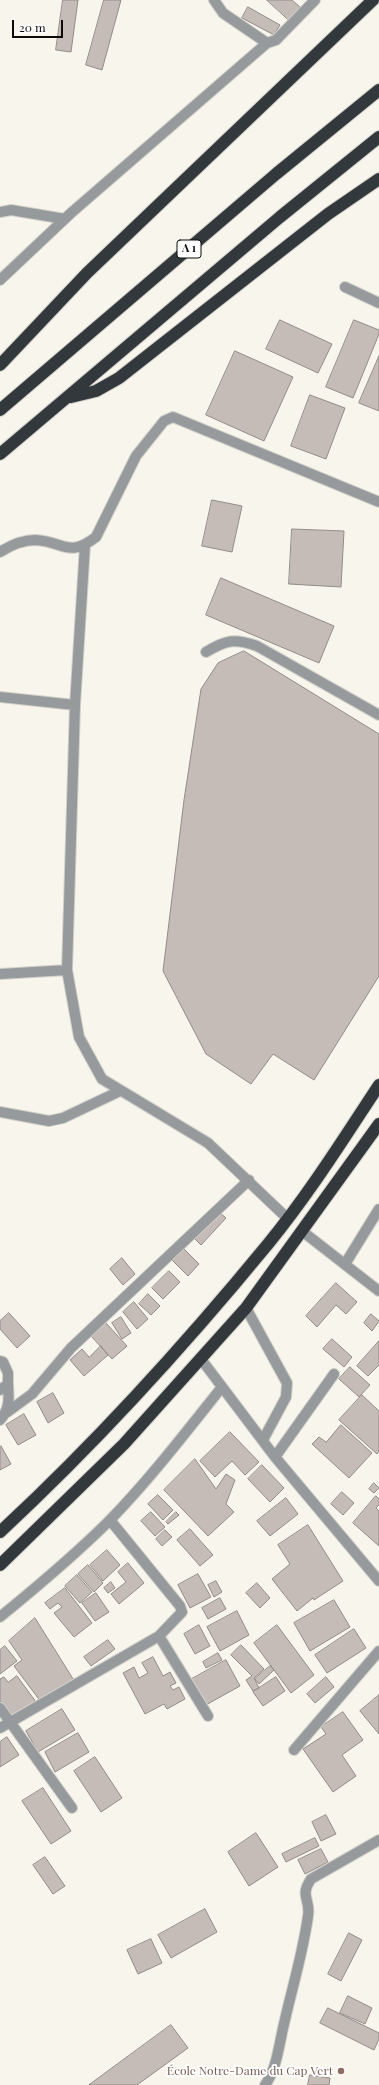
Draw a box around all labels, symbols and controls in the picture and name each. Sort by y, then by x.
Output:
scale bar [14,12,65,38]
text: 20 m [19,19,46,35]
road number: A 1 [177,240,201,258]
place label: École Notre-Dame du Cap Vert [167,2064,333,2078]
marker: École Notre-Dame du Cap Vert [336,2066,346,2076]

